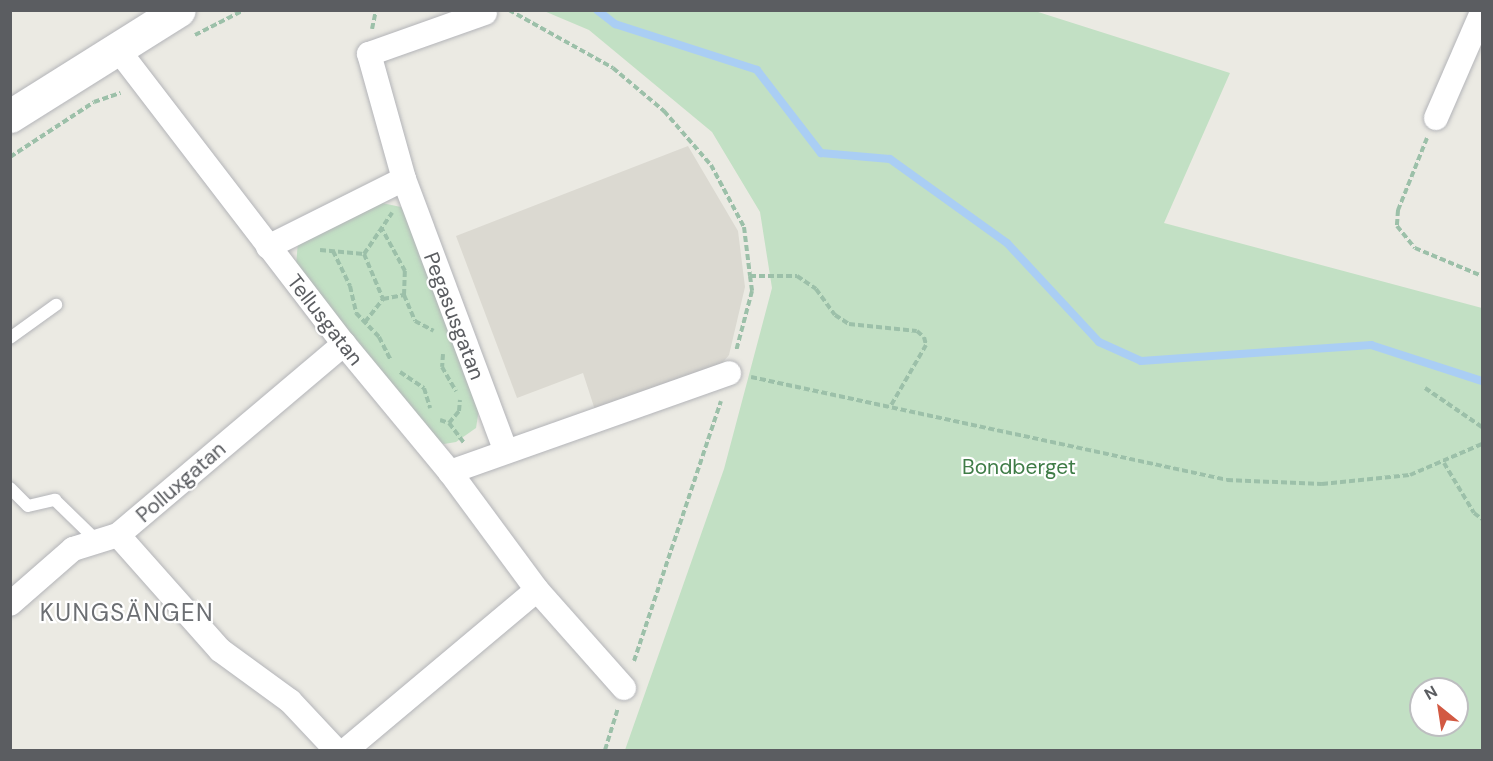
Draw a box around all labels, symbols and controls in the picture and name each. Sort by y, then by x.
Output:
street label: Pegasusgatan [418,249,490,383]
street label: Tellusgatan [282,270,368,370]
street label: Polluxgatan [131,436,231,528]
park label: Bondberget [962,454,1076,480]
district label: KUNGSÄNGEN [40,599,214,627]
north arrow [1409,677,1469,737]
text: N [1420,681,1441,705]

